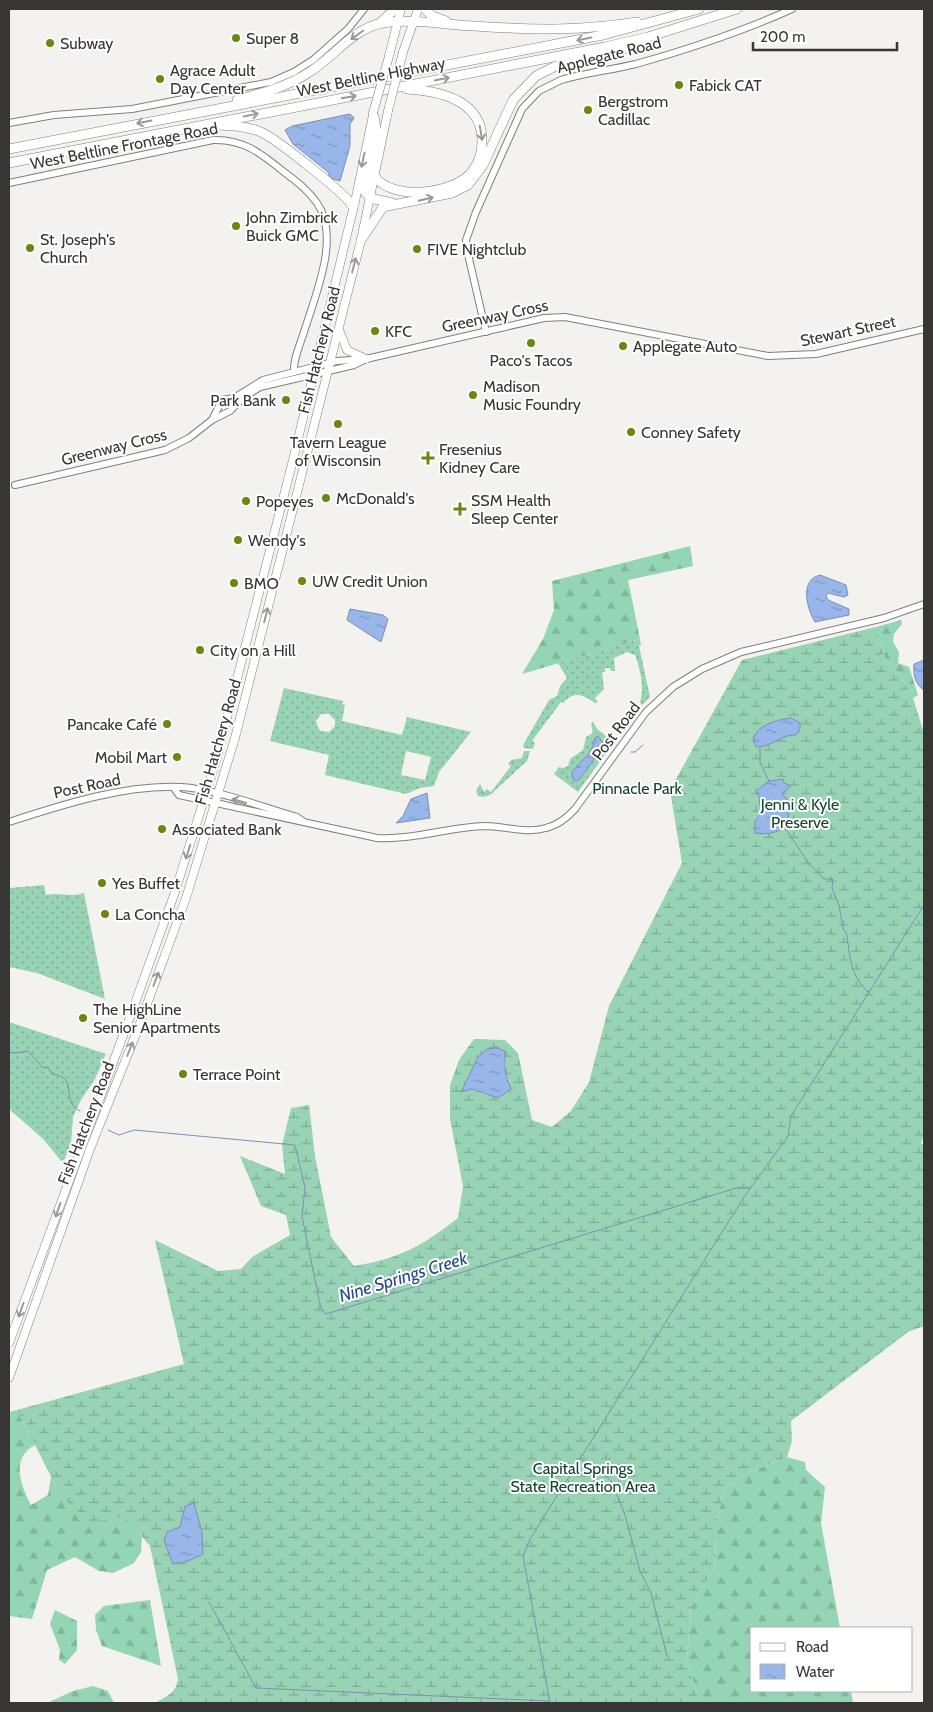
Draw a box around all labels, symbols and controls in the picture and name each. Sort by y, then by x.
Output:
scale bar [753,20,897,52]
text: 200 m [760,28,805,46]
place label: Super 8 [246,29,299,48]
one-way arrow [351,30,365,40]
marker: Super 8 [230,32,242,44]
street label: Applegate Road [555,33,663,77]
place label: Subway [60,34,113,53]
one-way arrow [576,34,592,44]
marker: Subway [44,37,56,49]
street label: West Beltline Highway [295,53,447,101]
place label: Agrace Adult Day Center [170,61,256,98]
marker: Agrace Adult Day Center [154,73,166,85]
one-way arrow [433,74,449,83]
place label: Fabick CAT [689,76,762,95]
marker: Fabick CAT [673,79,685,91]
one-way arrow [341,92,357,101]
place label: Bergstrom Cadillac [598,92,668,129]
marker: Bergstrom Cadillac [582,104,594,116]
one-way arrow [243,110,259,120]
street label: West Beltline Frontage Road [29,118,219,174]
one-way arrow [137,118,153,128]
one-way arrow [476,124,486,140]
one-way arrow [358,152,367,168]
one-way arrow [418,194,434,203]
place label: John Zimbrick Buick GMC [245,208,339,245]
marker: John Zimbrick Buick GMC [230,220,242,232]
place label: St. Joseph's Church [40,230,116,267]
place label: FIVE Nightclub [427,240,526,259]
marker: St. Joseph's Church [24,242,36,254]
marker: FIVE Nightclub [411,243,423,255]
one-way arrow [350,258,359,274]
street label: Fish Hatchery Road [294,285,344,415]
street label: Greenway Cross [440,295,550,337]
street label: Stewart Street [799,311,898,350]
place label: KFC [385,322,412,341]
marker: KFC [369,325,381,337]
marker: Paco's Tacos [525,337,537,349]
place label: Applegate Auto [633,337,738,356]
marker: Applegate Auto [617,340,629,352]
place label: Paco's Tacos [490,351,573,370]
place label: Madison Music Foundry [483,377,581,414]
marker: Madison Music Foundry [467,389,479,401]
place label: Park Bank [210,391,277,410]
marker: Park Bank [280,394,292,406]
marker: Tavern League of Wisconsin [332,418,344,430]
place label: Conney Safety [641,423,741,442]
street label: Greenway Cross [59,425,169,469]
marker: Conney Safety [625,426,637,438]
place label: Tavern League of Wisconsin [290,433,386,470]
place label: Fresenius Kidney Care [439,440,520,477]
marker: Fresenius Kidney Care [421,451,435,465]
place label: McDonald's [336,489,415,508]
place label: SSM Health Sleep Center [471,491,559,528]
place label: Popeyes [256,492,314,511]
marker: McDonald's [320,492,332,504]
marker: Popeyes [240,495,252,507]
marker: SSM Health Sleep Center [453,502,467,516]
place label: Wendy's [248,531,306,550]
marker: Wendy's [232,534,244,546]
place label: UW Credit Union [312,572,428,591]
place label: BMO [244,574,279,593]
marker: UW Credit Union [296,575,308,587]
marker: BMO [228,577,240,589]
one-way arrow [262,607,271,623]
place label: City on a Hill [210,641,296,660]
marker: City on a Hill [194,644,206,656]
street label: Fish Hatchery Road [191,677,245,807]
street label: Post Road [588,698,644,764]
place label: Pancake Café [67,715,157,734]
marker: Pancake Café [161,718,173,730]
place label: Mobil Mart [95,748,168,767]
marker: Mobil Mart [171,751,183,763]
street label: Post Road [52,770,122,802]
park label: Pinnacle Park [592,779,683,798]
one-way arrow [231,795,247,805]
park label: Jenni & Kyle Preserve [760,795,839,832]
place label: Associated Bank [172,820,282,839]
marker: Associated Bank [156,823,168,835]
one-way arrow [183,844,192,859]
place label: Yes Buffet [111,874,181,893]
marker: Yes Buffet [96,877,108,889]
place label: La Concha [115,905,186,924]
marker: La Concha [99,908,111,920]
one-way arrow [152,971,161,987]
place label: The HighLine Senior Apartments [93,1000,221,1037]
marker: The HighLine Senior Apartments [77,1012,89,1024]
one-way arrow [125,1042,135,1057]
street label: Fish Hatchery Road [54,1059,118,1187]
place label: Terrace Point [193,1065,281,1084]
marker: Terrace Point [177,1068,189,1080]
one-way arrow [53,1201,62,1217]
water label: Nine Springs Creek [336,1247,471,1307]
one-way arrow [16,1301,25,1317]
park label: Capital Springs State Recreation Area [510,1459,656,1496]
legend [750,1627,913,1692]
text: Road [796,1638,829,1656]
text: Water [796,1663,834,1681]

